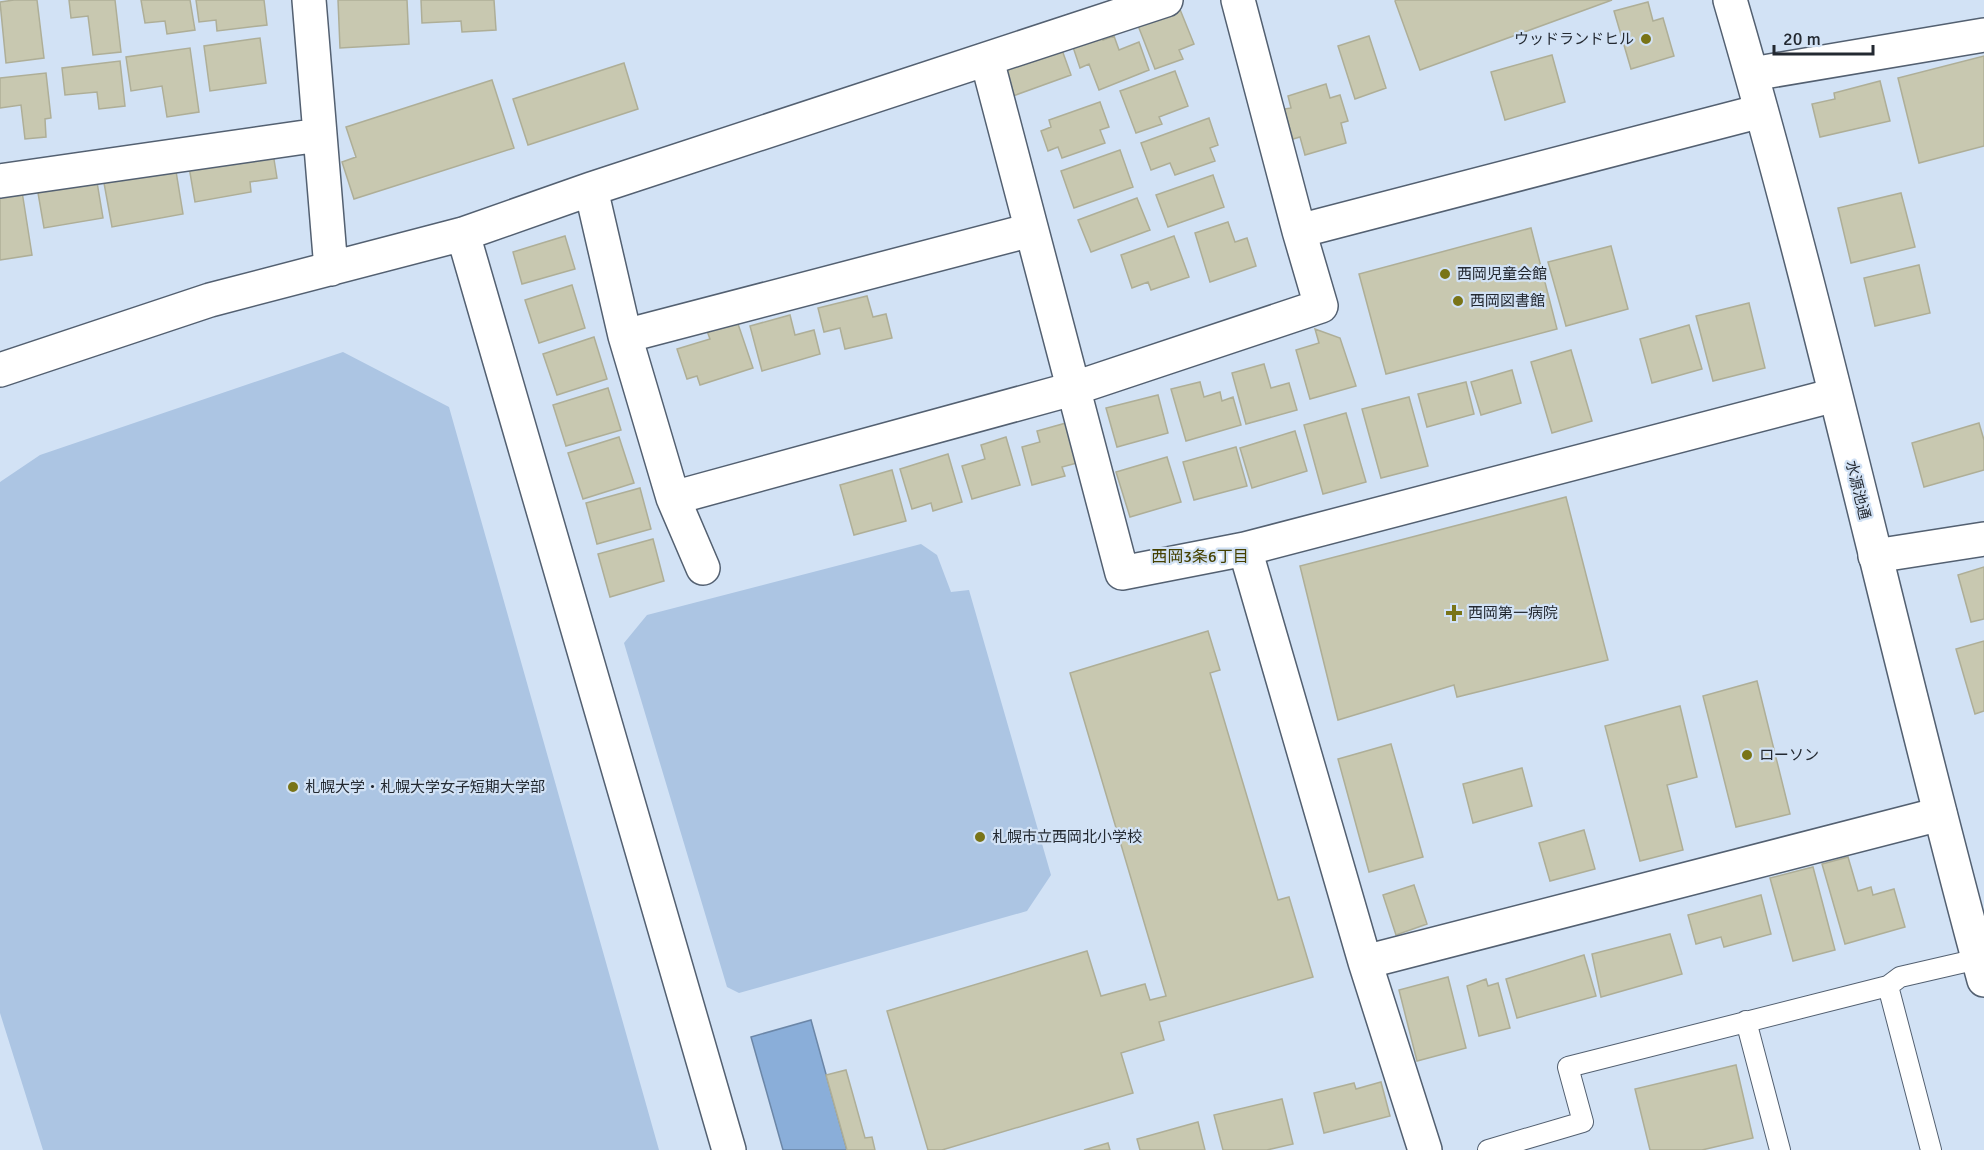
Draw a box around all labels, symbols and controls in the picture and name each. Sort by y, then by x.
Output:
scale bar [1774,18,1873,56]
text: 20 m [1783,28,1821,50]
place label: ウッドランドヒル [1514,30,1634,48]
marker: ウッドランドヒル [1639,32,1653,46]
place label: 西岡児童会館 [1457,265,1547,283]
marker: 西岡児童会館 [1438,267,1452,281]
place label: 西岡図書館 [1470,292,1545,310]
marker: 西岡図書館 [1451,294,1465,308]
street label: 水源池通 [1842,459,1874,521]
district label: 西岡3条6丁目 [1151,547,1249,567]
marker: 西岡第一病院 [1445,604,1463,622]
place label: 西岡第一病院 [1468,604,1558,622]
place label: ローソン [1759,746,1819,764]
marker: ローソン [1740,748,1754,762]
place label: 札幌大学・札幌大学女子短期大学部 [305,778,545,796]
marker: 札幌大学・札幌大学女子短期大学部 [286,780,300,794]
place label: 札幌市立西岡北小学校 [992,828,1142,846]
marker: 札幌市立西岡北小学校 [973,830,987,844]

